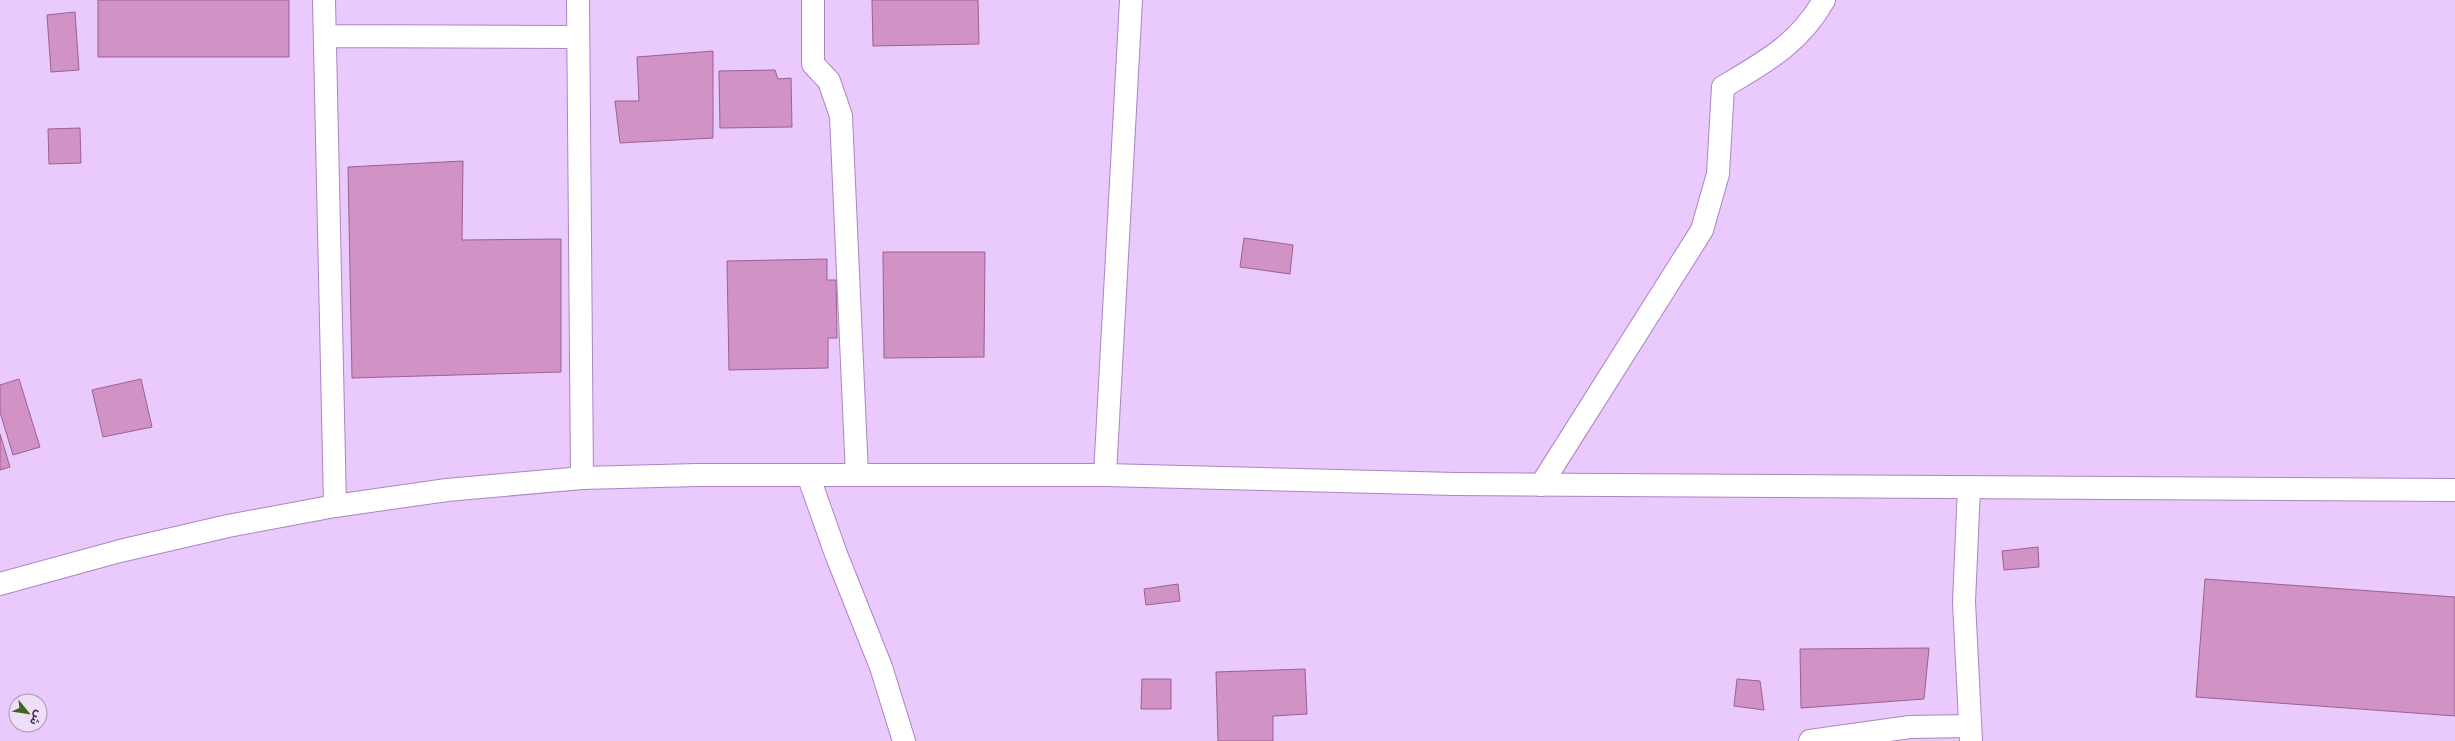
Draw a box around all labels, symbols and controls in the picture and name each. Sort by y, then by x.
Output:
north arrow [8,693,48,733]
text: ش [27,708,46,728]

